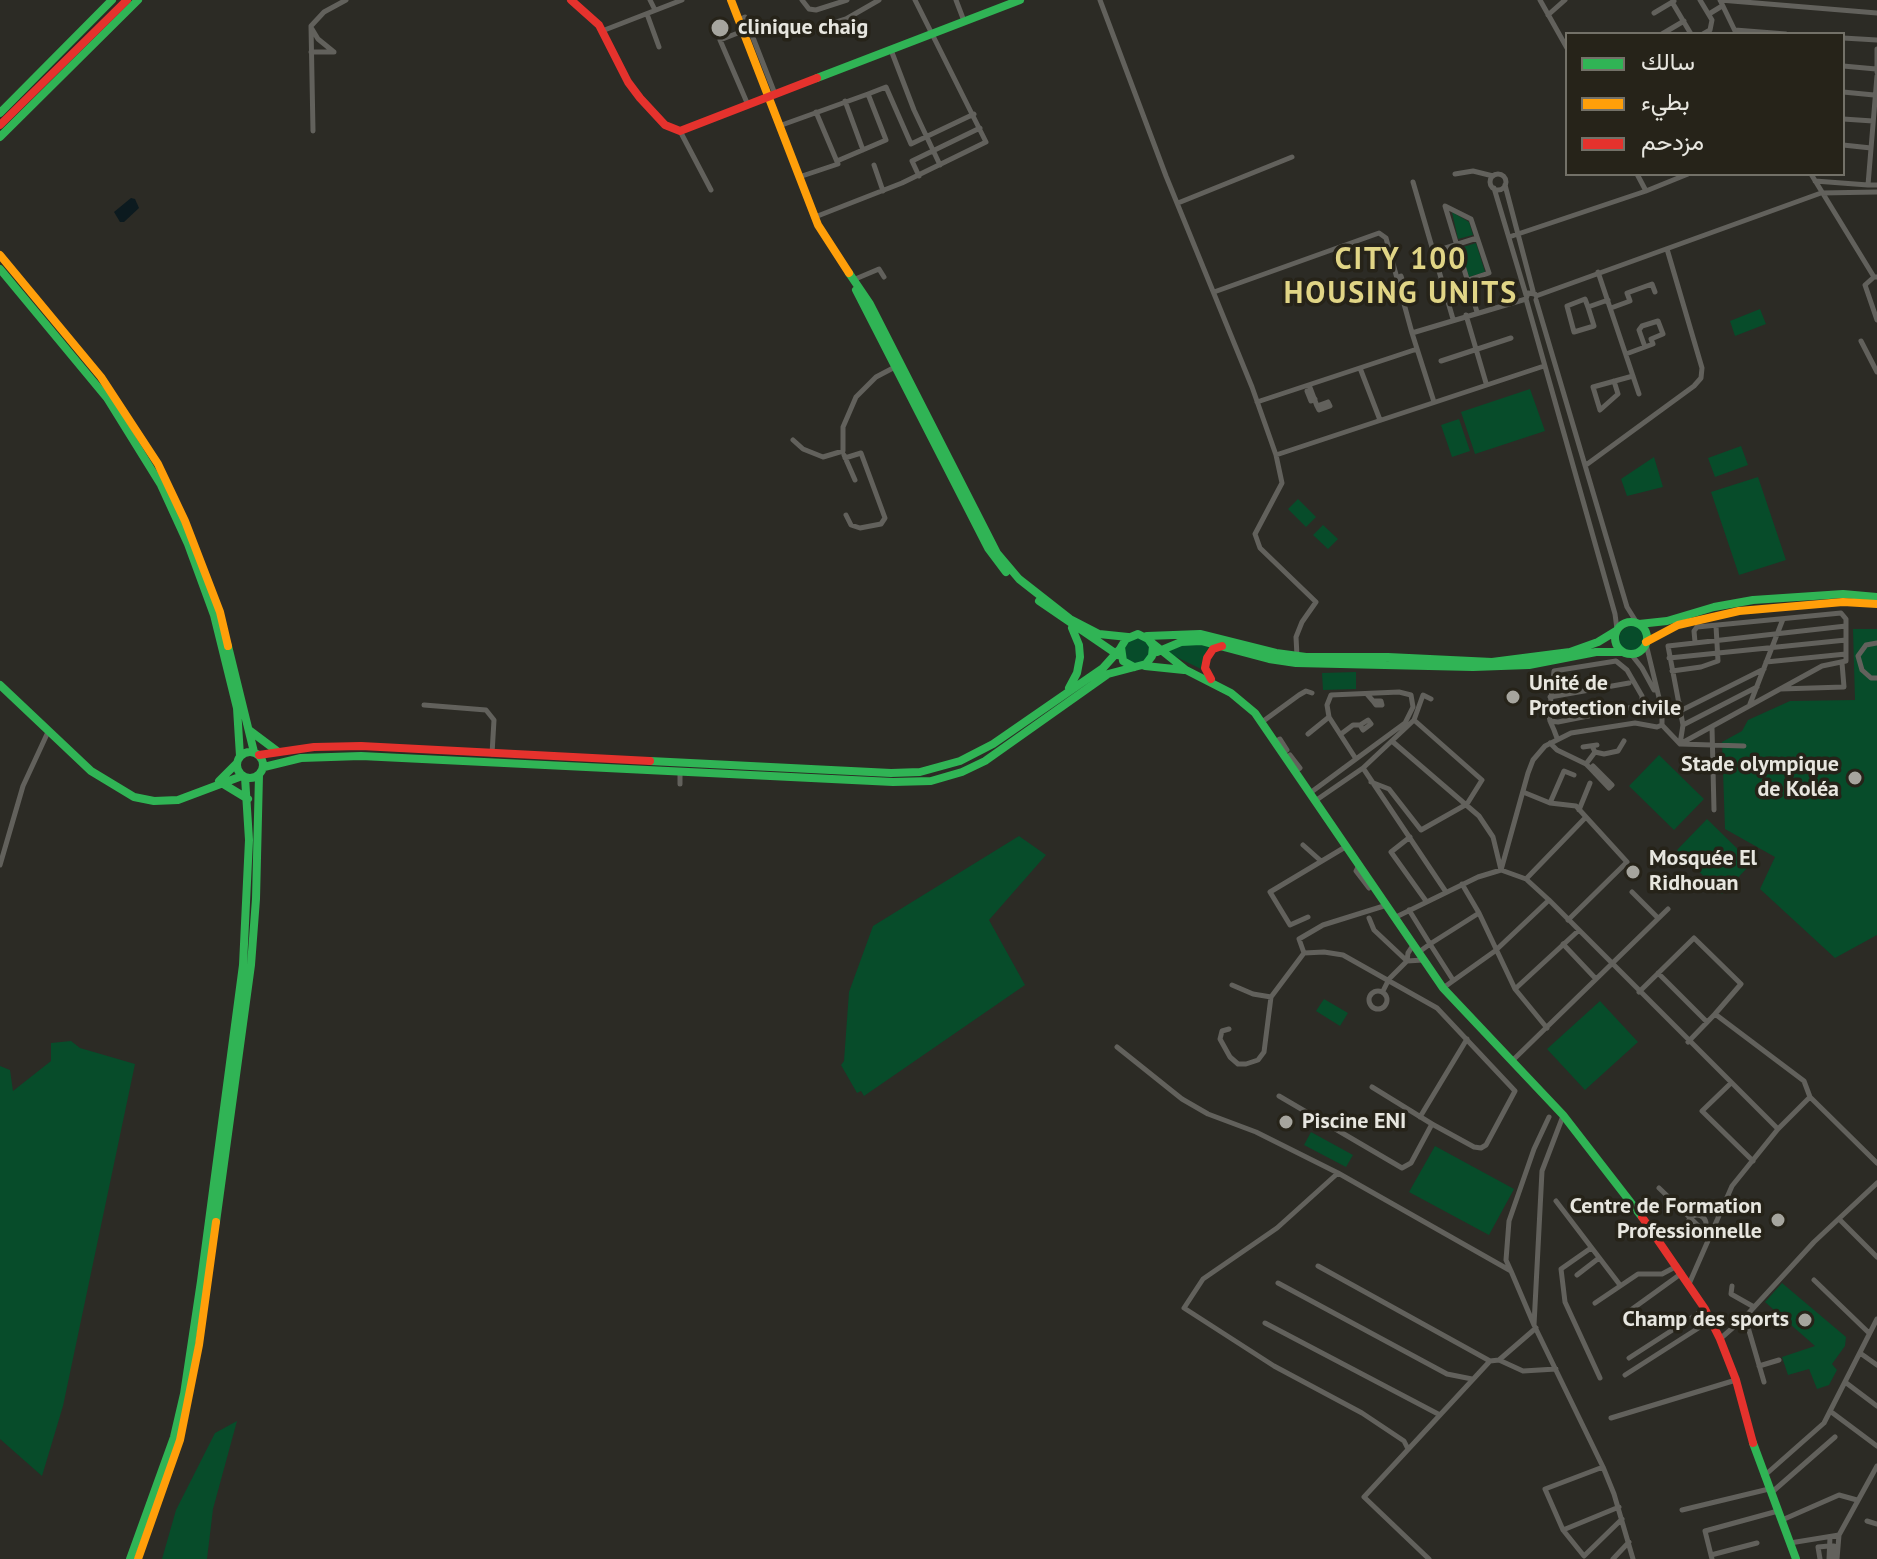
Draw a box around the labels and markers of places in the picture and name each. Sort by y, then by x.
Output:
place label: clinique chaig [738,15,868,41]
marker: clinique chaig [709,17,731,39]
place label: Unité de Protection civile [1529,671,1681,722]
marker: Unité de Protection civile [1504,688,1522,706]
place label: Stade olympique de Koléa [1681,752,1839,804]
marker: Stade olympique de Koléa [1846,769,1864,787]
place label: Mosquée El Ridhouan [1649,846,1757,898]
marker: Mosquée El Ridhouan [1624,863,1642,881]
place label: Piscine ENI [1302,1109,1406,1135]
marker: Piscine ENI [1277,1113,1295,1131]
place label: Centre de Formation Professionnelle [1570,1194,1762,1246]
marker: Centre de Formation Professionnelle [1769,1211,1787,1229]
place label: Champ des sports [1622,1307,1789,1333]
marker: Champ des sports [1796,1311,1814,1329]

